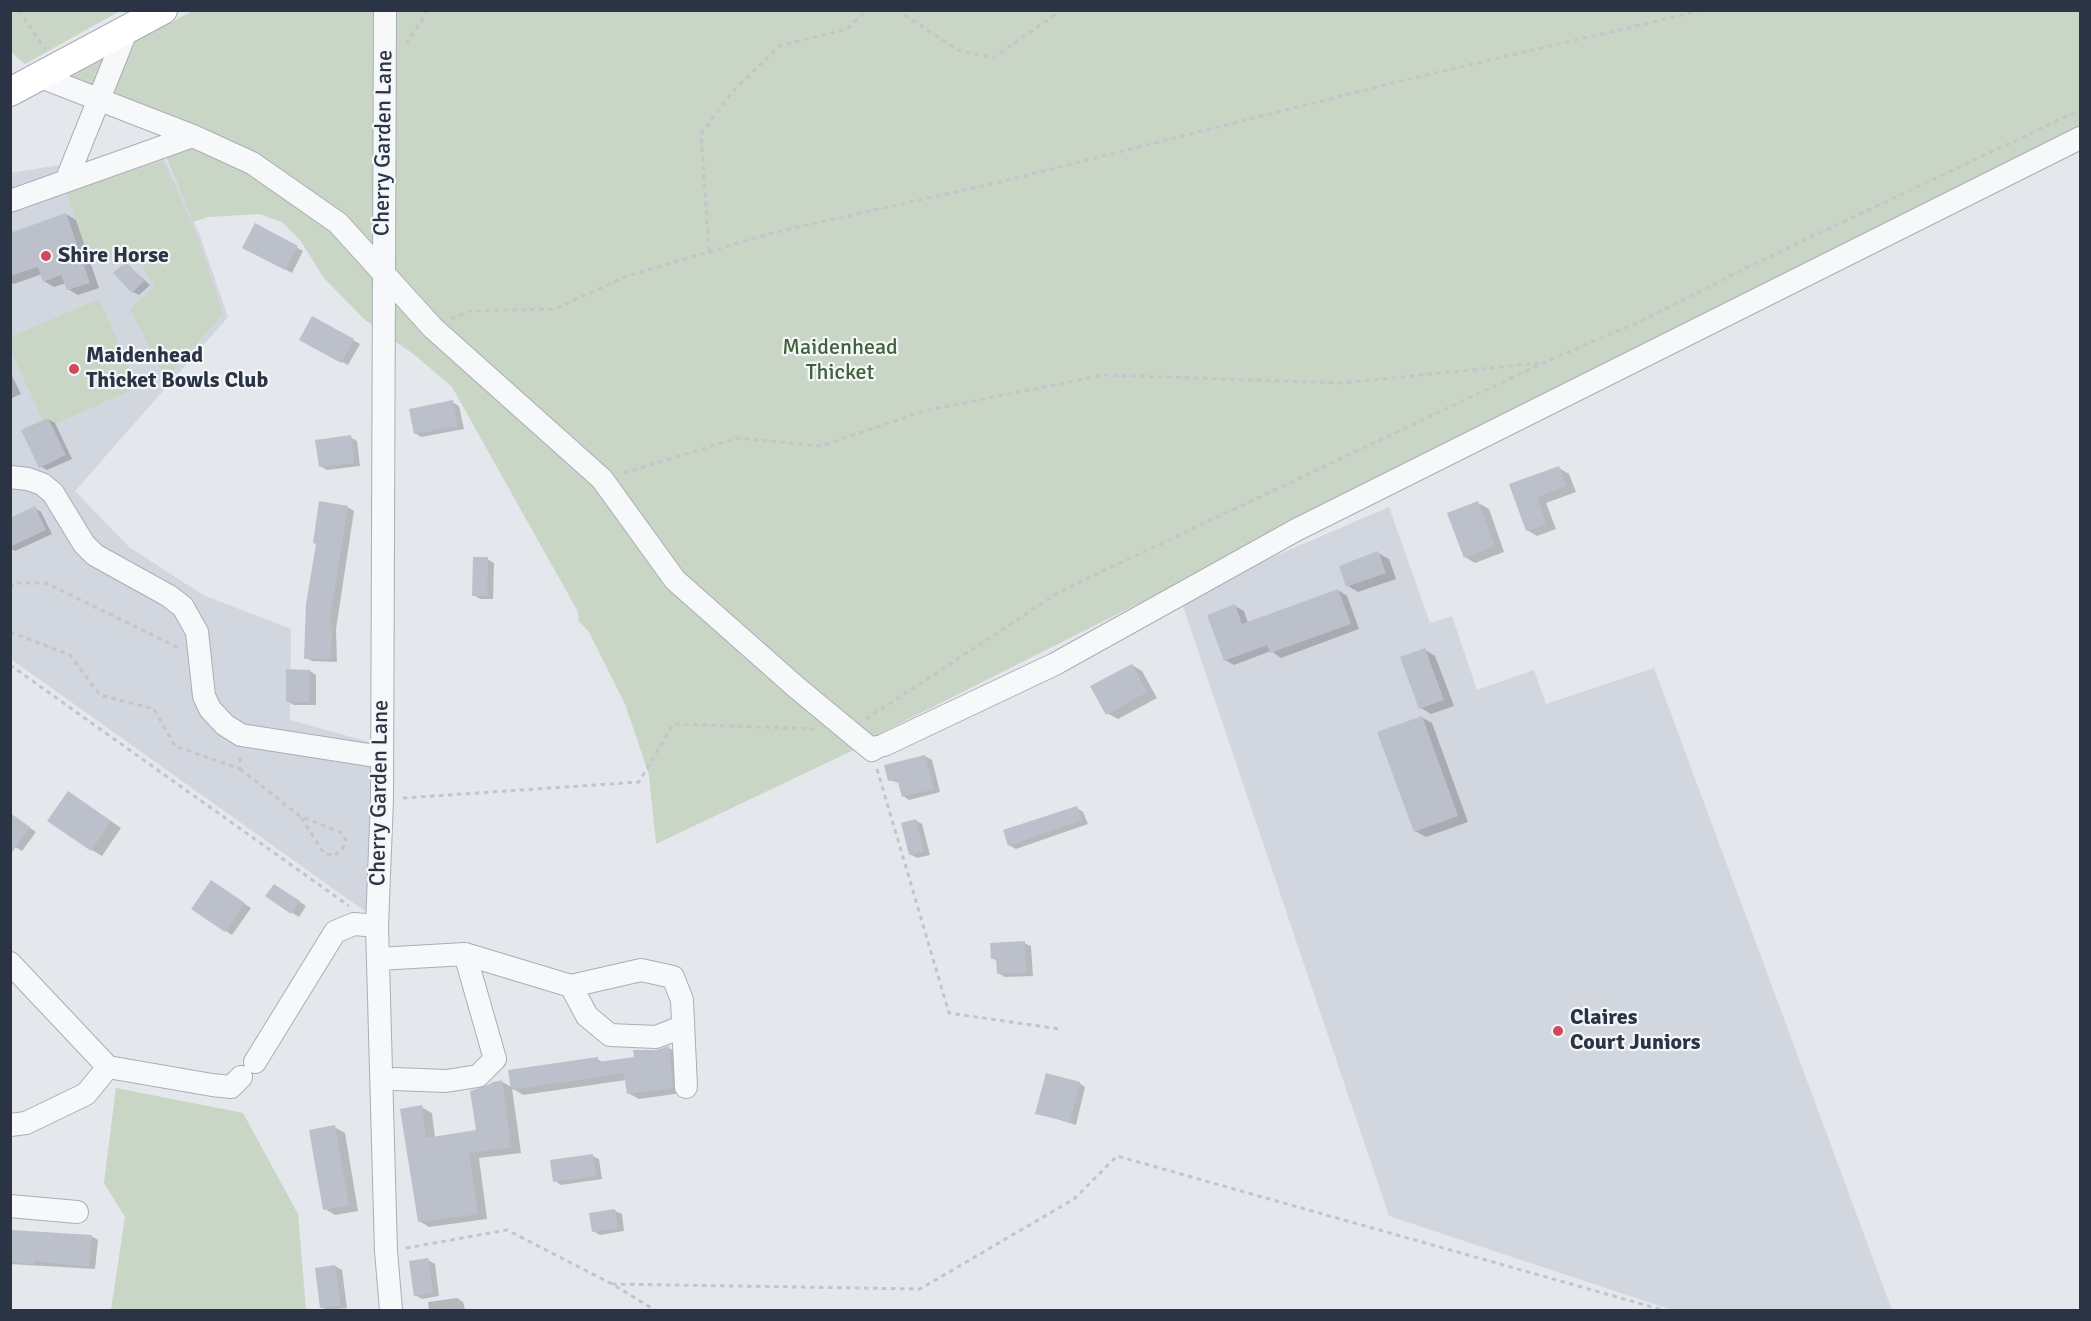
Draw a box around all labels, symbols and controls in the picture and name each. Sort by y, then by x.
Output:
street label: Cherry Garden Lane [369,50,399,236]
place label: Shire Horse [58,243,169,269]
marker: Shire Horse [39,249,53,263]
park label: Maidenhead Thicket [782,335,898,386]
place label: Maidenhead Thicket Bowls Club [86,343,268,394]
marker: Maidenhead Thicket Bowls Club [67,362,81,376]
street label: Cherry Garden Lane [365,700,395,886]
place label: Claires Court Juniors [1570,1005,1700,1056]
marker: Claires Court Juniors [1551,1024,1565,1038]

